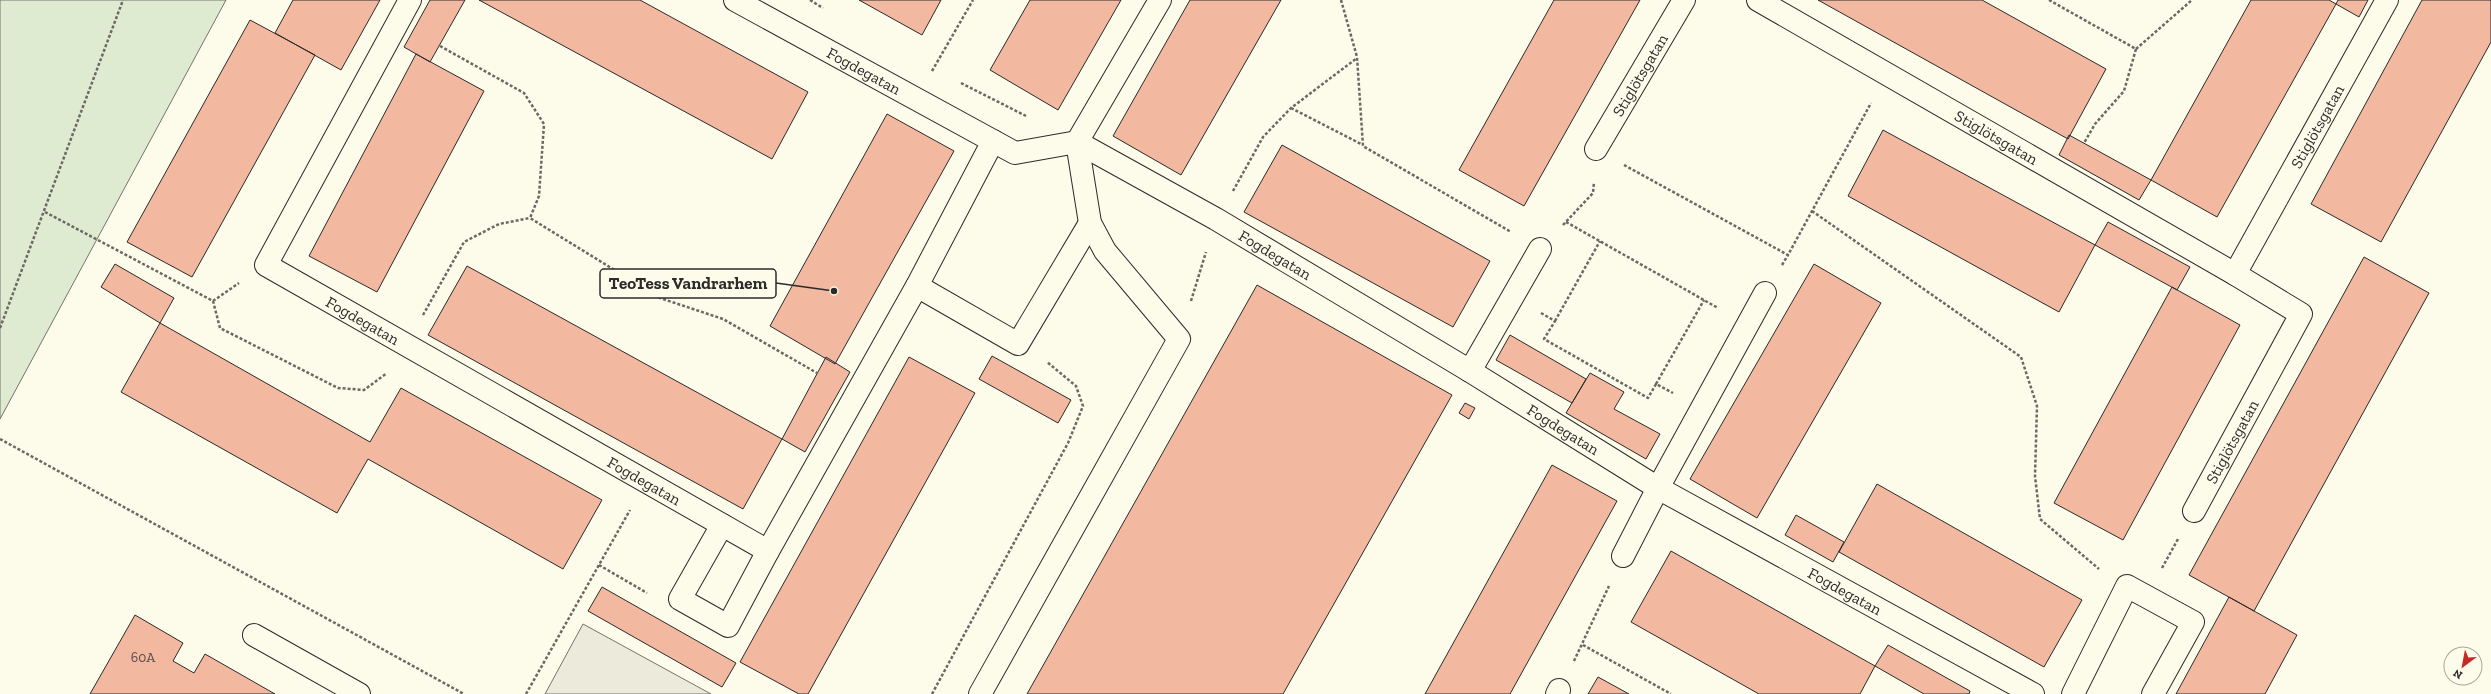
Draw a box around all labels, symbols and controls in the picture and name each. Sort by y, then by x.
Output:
street label: Stiglötsgatan [1608,30,1672,120]
street label: Fogdegatan [824,43,905,99]
street label: Stiglötsgatan [2287,81,2349,172]
street label: Stiglötsgatan [1951,106,2042,169]
street label: Fogdegatan [1235,226,1315,284]
callout: TeoTess Vandrarhem [600,269,776,298]
text: TeoTess Vandrarhem [609,273,767,293]
street label: Fogdegatan [323,292,403,349]
street label: Stiglötsgatan [2202,396,2263,487]
street label: Fogdegatan [1524,400,1603,460]
street label: Fogdegatan [604,453,685,510]
street label: Fogdegatan [1805,563,1886,620]
north arrow [2443,646,2483,686]
house number: 60A [131,649,156,666]
text: N [2450,666,2465,682]

